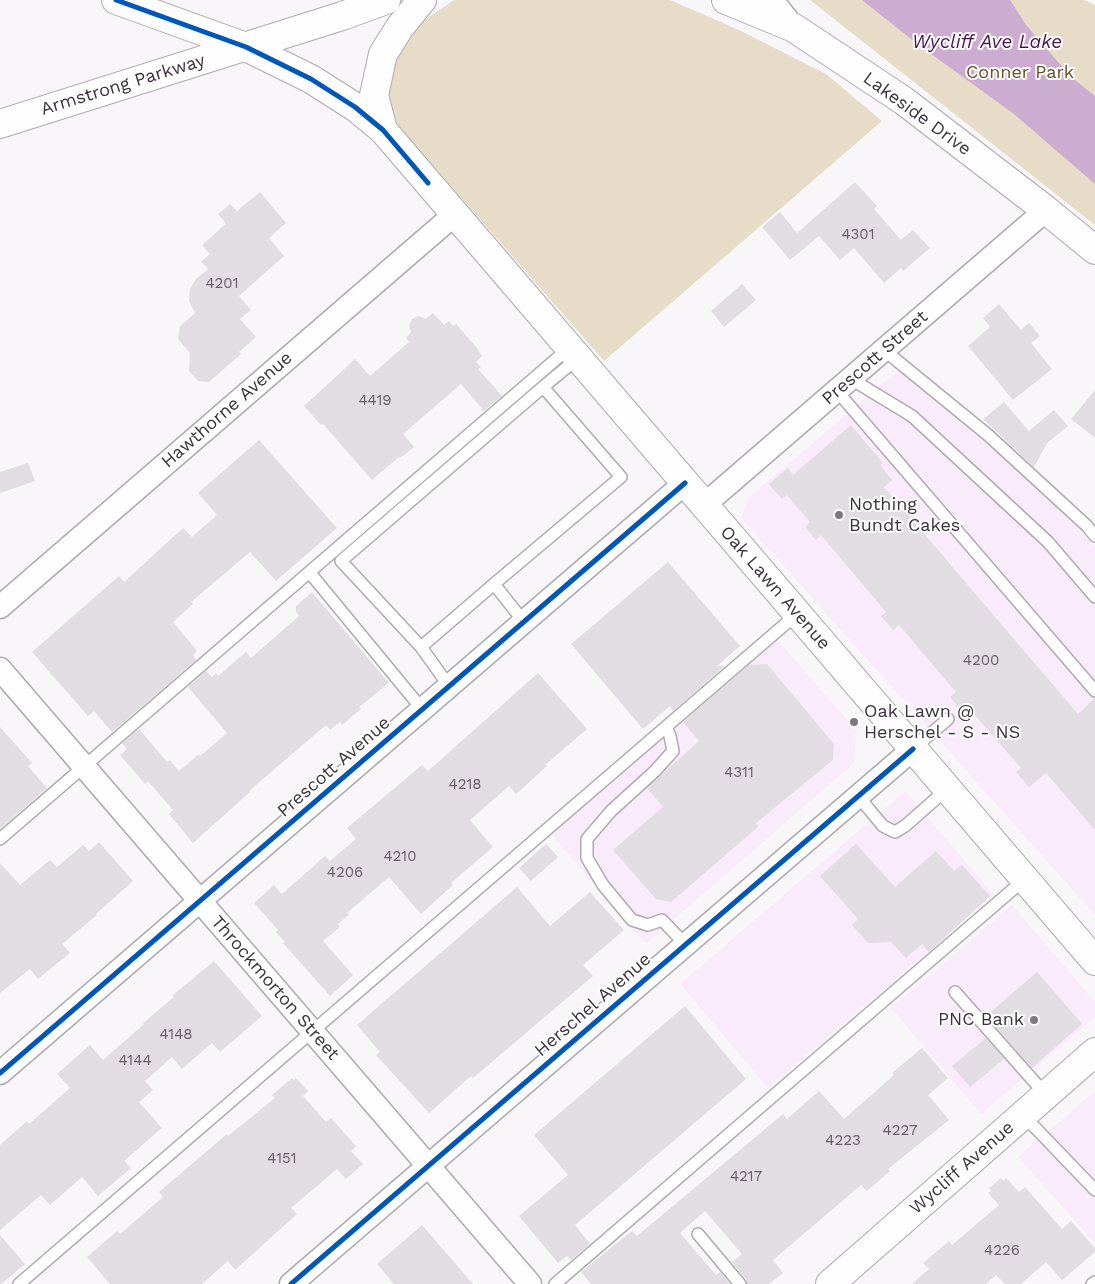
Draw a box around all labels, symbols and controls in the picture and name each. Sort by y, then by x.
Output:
water label: Wycliff Ave Lake [912,31,1062,53]
street label: Armstrong Parkway [38,50,208,120]
park label: Conner Park [966,62,1074,84]
street label: Lakeside Drive [859,68,975,160]
house number: 4301 [841,226,875,244]
house number: 4201 [205,275,239,293]
street label: Prescott Street [818,306,932,410]
street label: Hawthorne Avenue [157,347,297,473]
house number: 4419 [358,392,392,410]
place label: Nothing Bundt Cakes [849,494,960,536]
marker: Nothing Bundt Cakes [833,509,845,521]
street label: Oak Lawn Avenue [715,522,835,654]
house number: 4200 [963,652,999,670]
place label: Oak Lawn @ Herschel - S - NS [864,701,1020,744]
street label: Prescott Avenue [273,712,395,822]
marker: Oak Lawn @ Herschel - S - NS [848,716,860,728]
house number: 4311 [724,764,754,782]
house number: 4218 [449,776,481,794]
house number: 4210 [383,848,417,866]
house number: 4206 [327,864,363,882]
street label: Throckmorton Street [206,911,344,1065]
street label: Herschel Avenue [531,949,655,1061]
place label: PNC Bank [938,1009,1024,1031]
marker: PNC Bank [1028,1014,1040,1026]
house number: 4148 [159,1026,193,1044]
house number: 4144 [118,1052,152,1070]
street label: Wycliff Avenue [906,1117,1018,1219]
house number: 4227 [883,1122,917,1140]
house number: 4223 [825,1132,861,1150]
house number: 4151 [267,1150,297,1168]
house number: 4217 [730,1168,762,1186]
house number: 4226 [984,1242,1020,1260]

